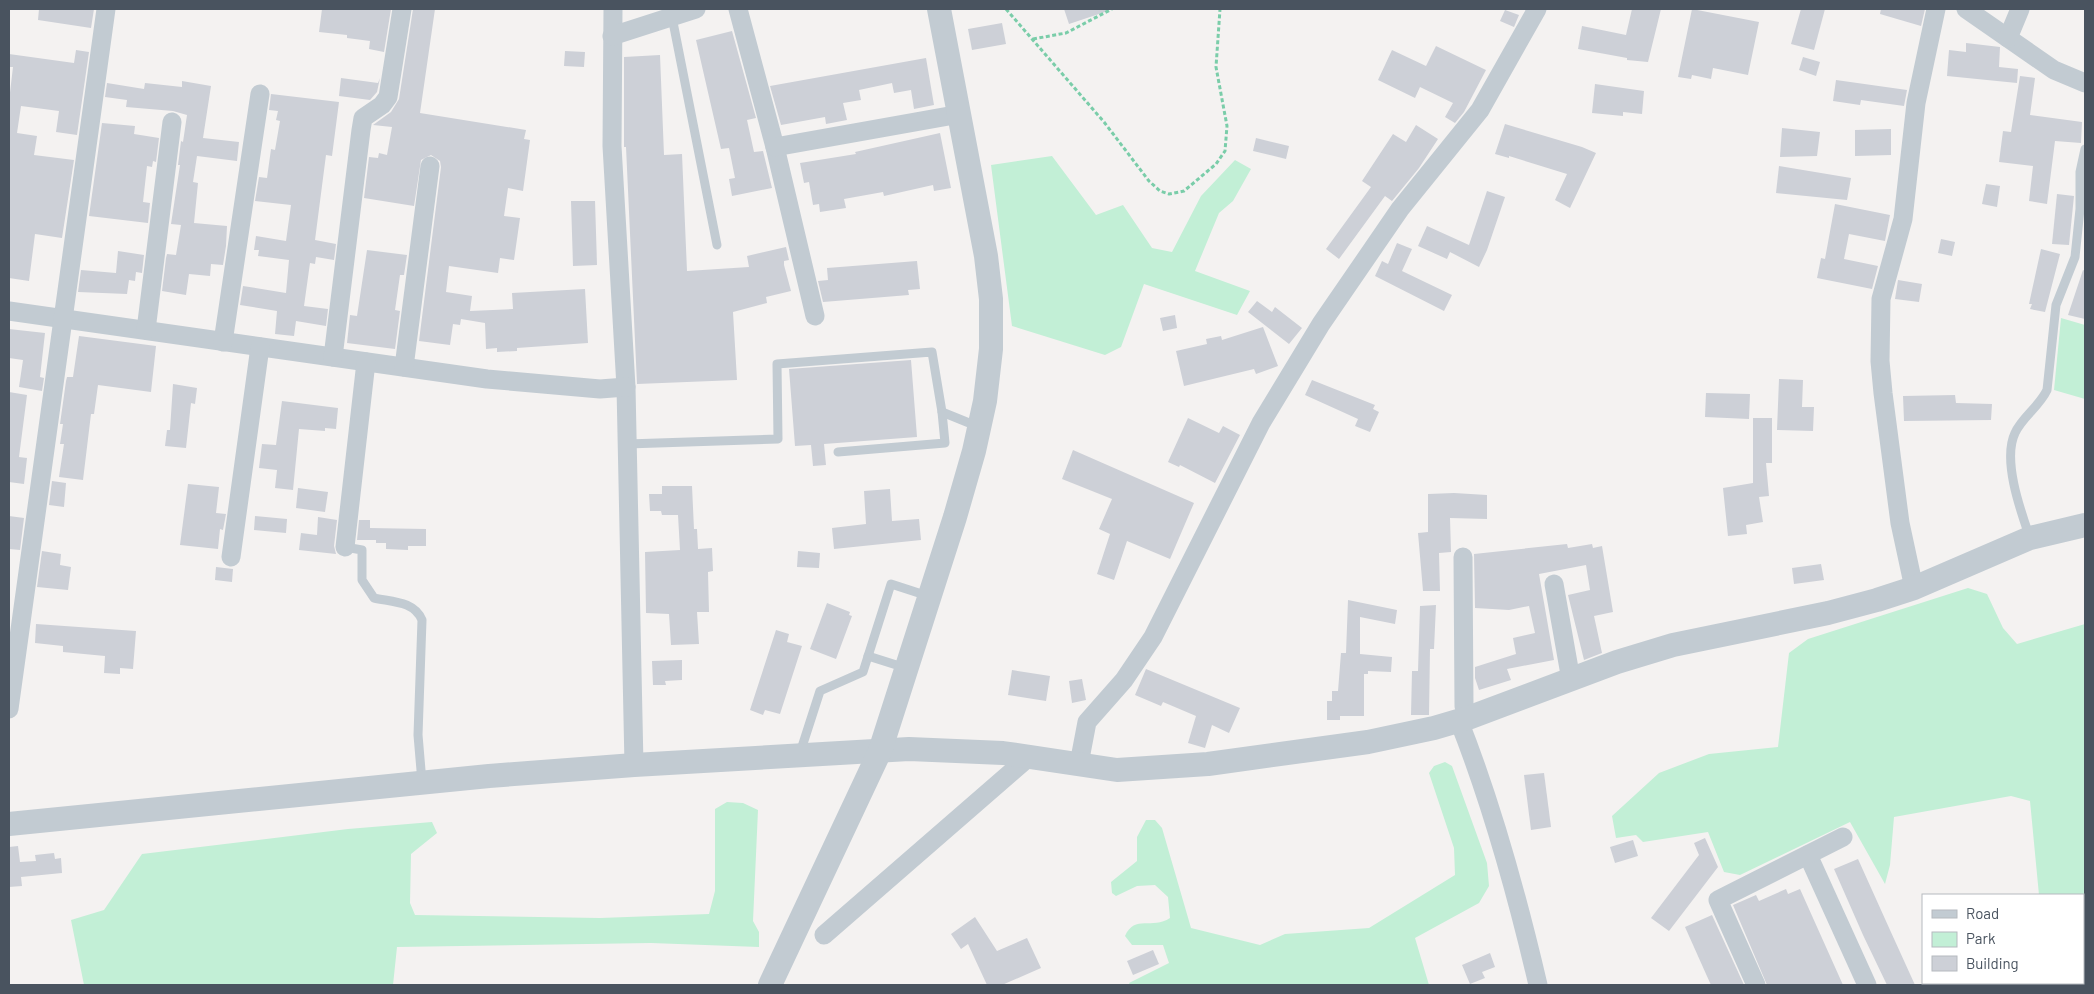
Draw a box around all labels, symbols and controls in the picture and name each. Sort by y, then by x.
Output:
legend [1922,894,2084,984]
text: Road [1966,904,1999,922]
text: Park [1966,929,1996,947]
text: Building [1966,954,2019,972]

